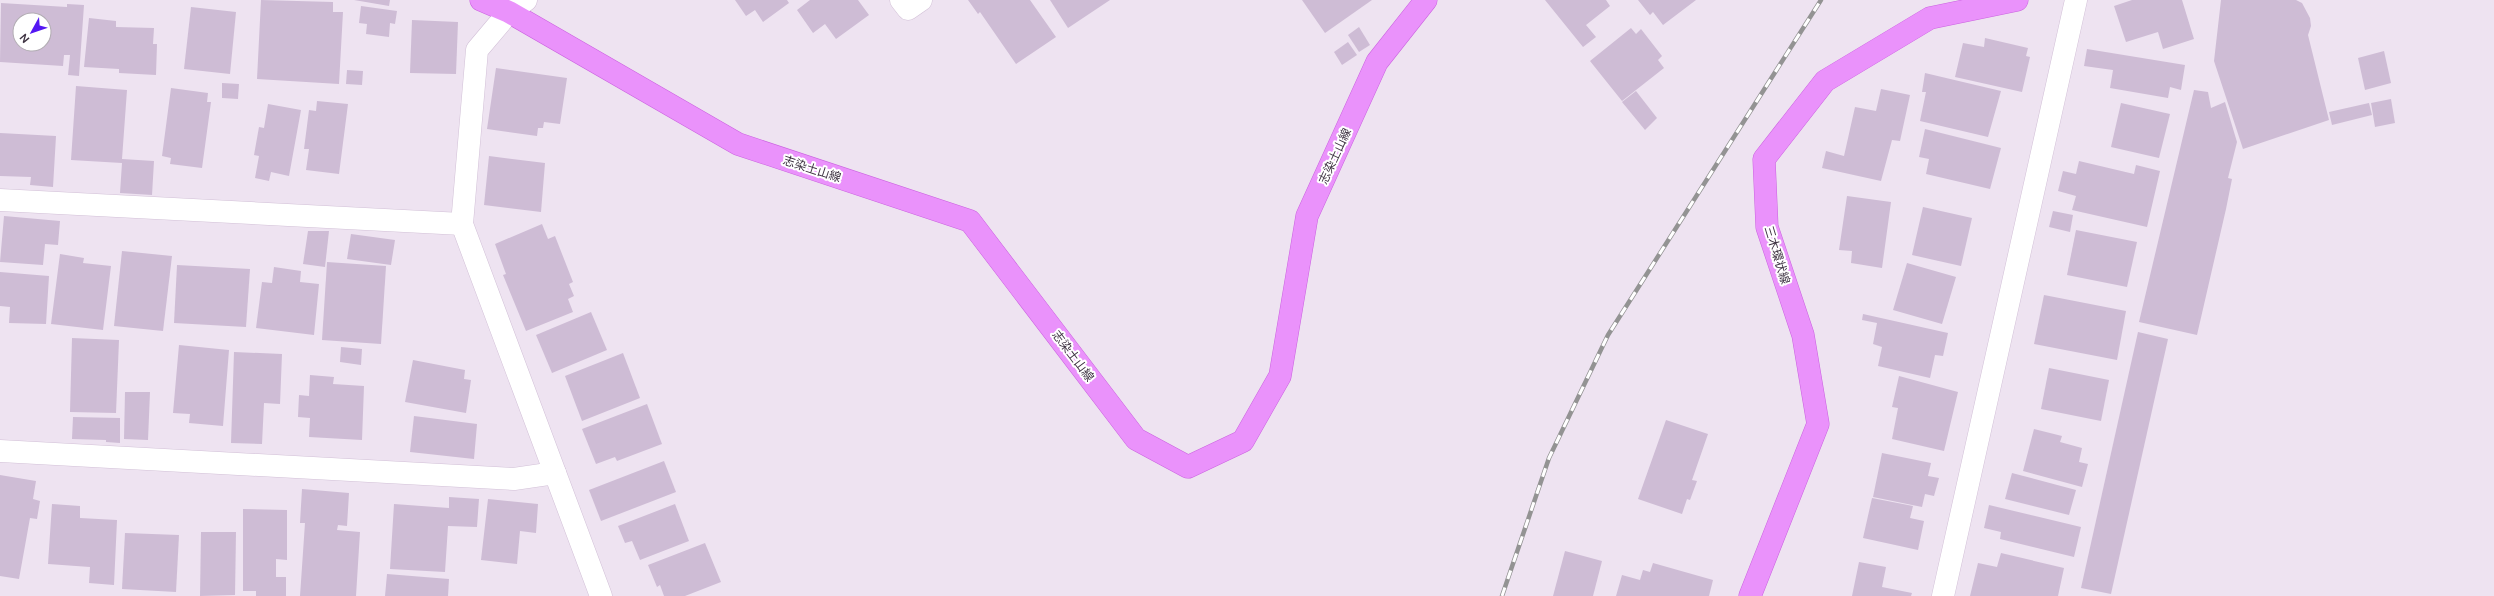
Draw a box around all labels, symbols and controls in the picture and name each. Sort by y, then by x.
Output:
north arrow [12,12,52,52]
text: N [16,31,32,46]
street label: 志染土山線 [1315,125,1355,187]
street label: 志染土山線 [781,152,843,186]
street label: 三木環状線 [1761,224,1793,286]
street label: 志染土山線 [1049,327,1097,385]

